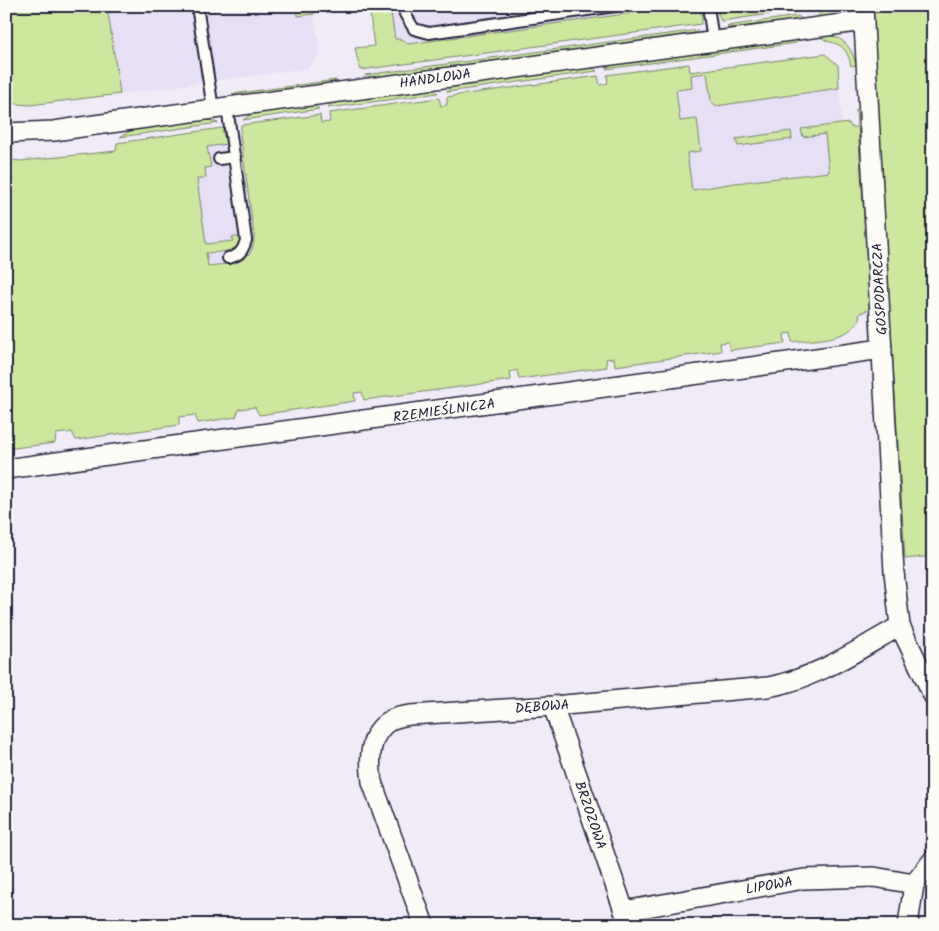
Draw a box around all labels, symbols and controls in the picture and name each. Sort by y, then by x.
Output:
street label: HANDLOWA [398,63,472,95]
street label: GOSPODARCZA [867,242,893,335]
street label: RZEMIEŚLNICZA [392,393,497,429]
street label: DĘBOWA [514,694,570,720]
street label: BRZOZOWA [568,778,612,853]
street label: LIPOWA [744,871,795,901]

